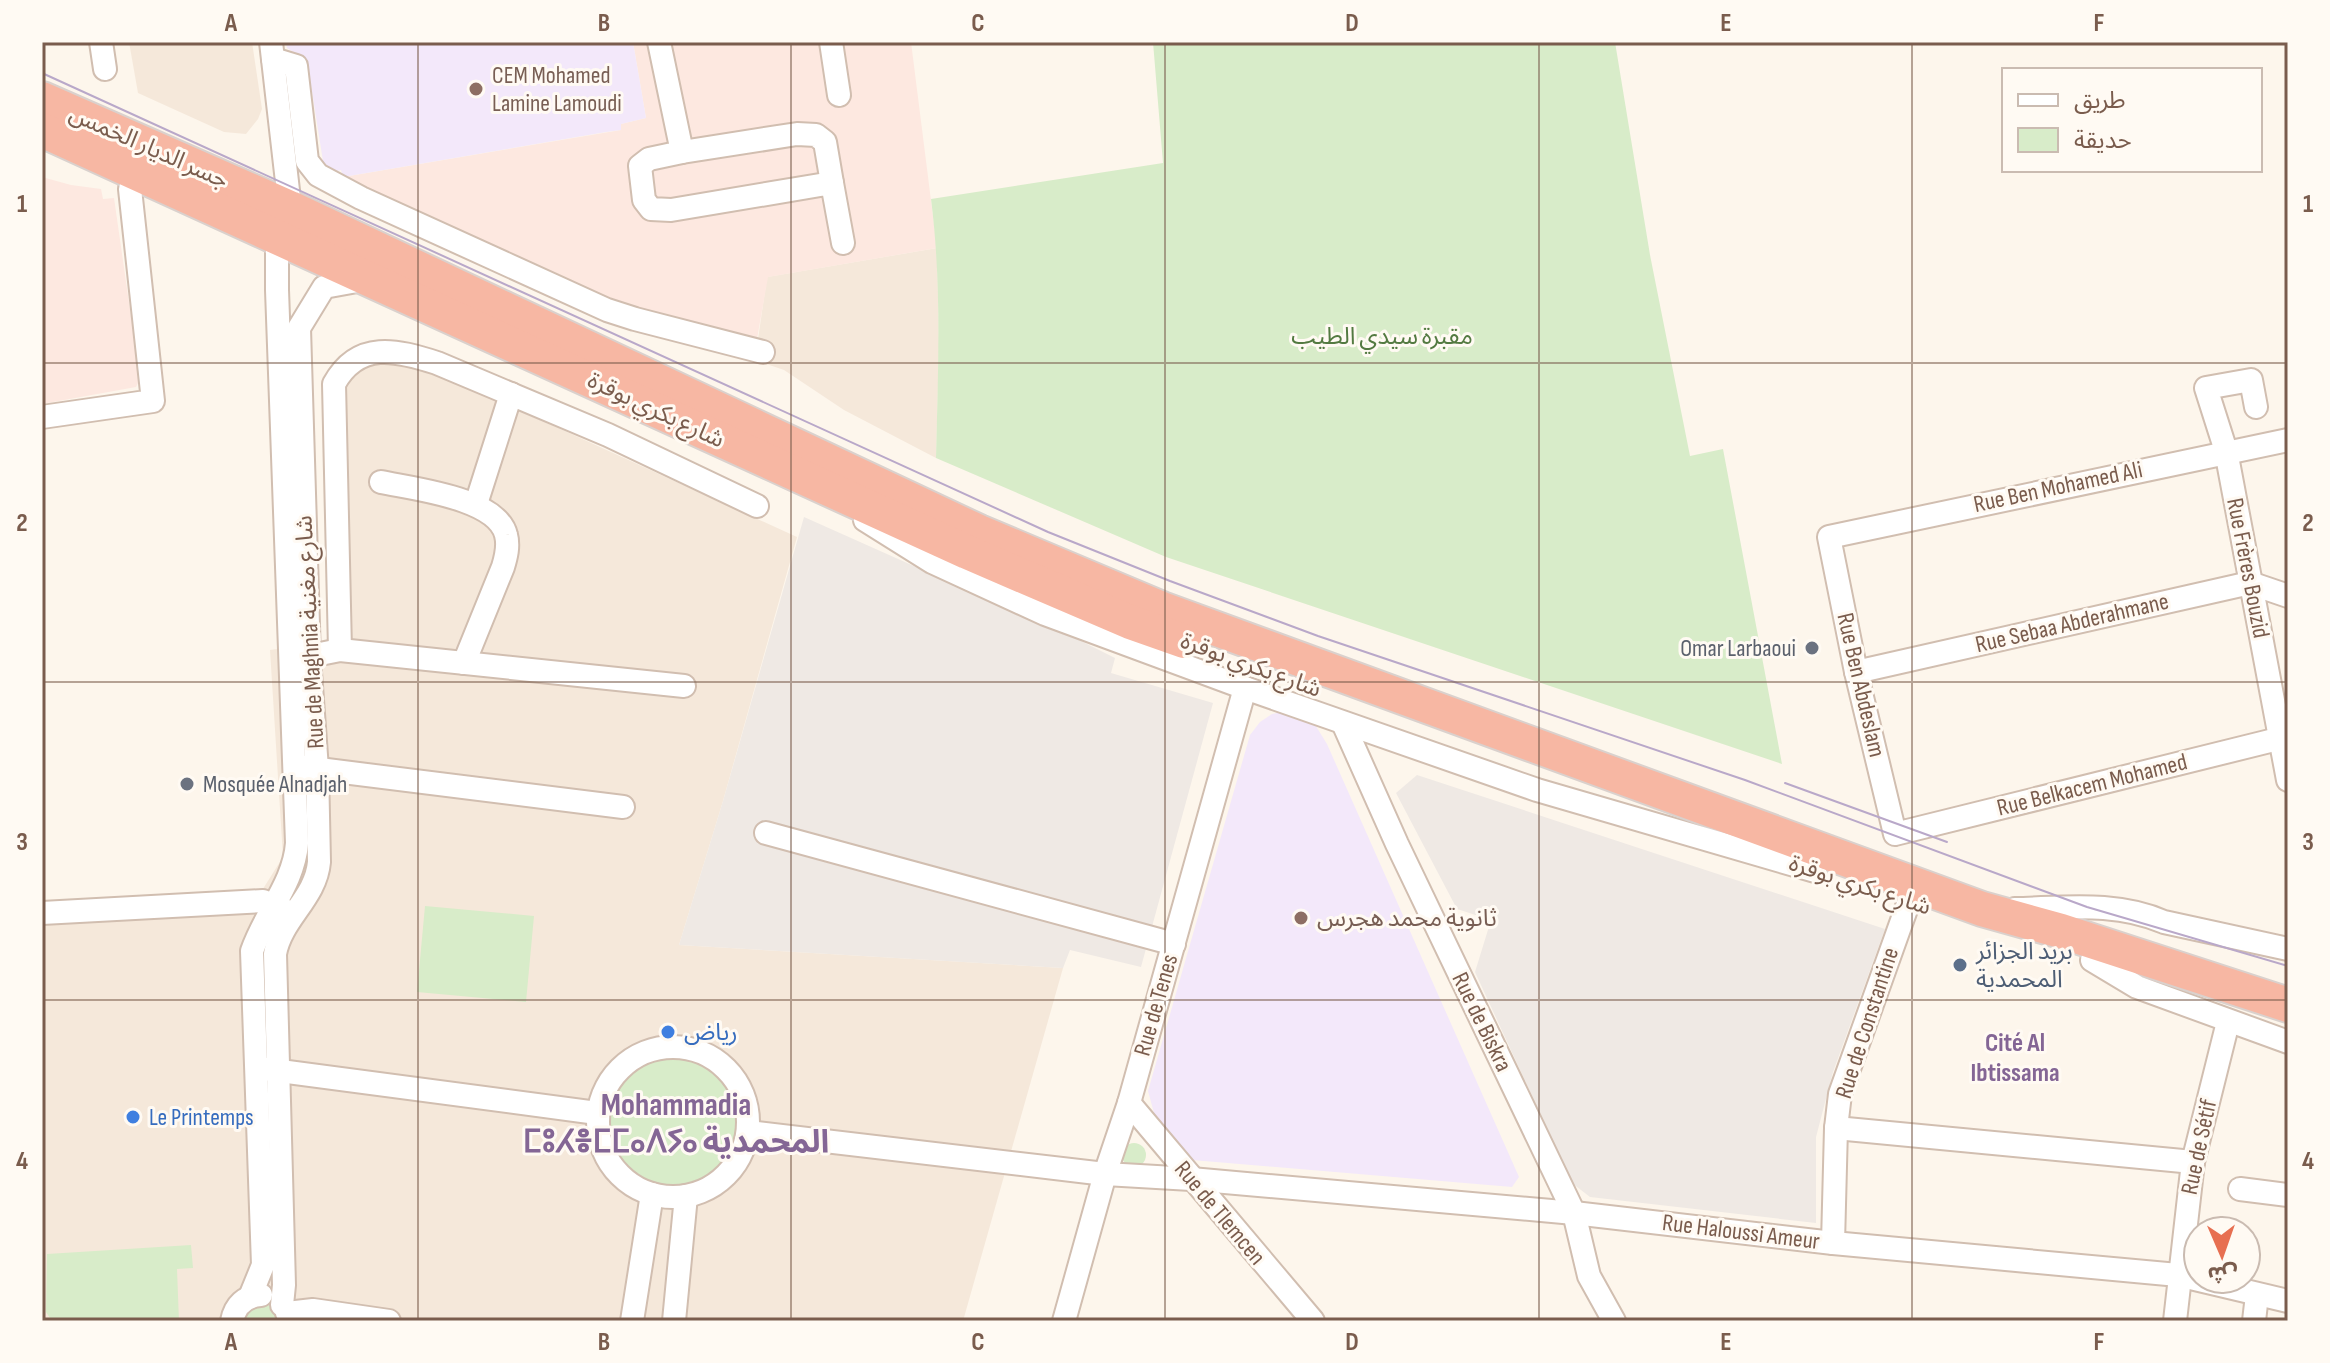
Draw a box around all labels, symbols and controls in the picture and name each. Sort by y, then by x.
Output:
text: A [224,8,238,39]
text: B [598,8,610,39]
text: C [971,8,985,39]
text: D [1345,8,1359,39]
text: E [1720,8,1732,39]
text: F [2094,8,2105,39]
place label: CEM Mohamed Lamine Lamoudi [492,61,622,118]
legend [2002,68,2262,172]
marker: CEM Mohamed Lamine Lamoudi [467,80,485,98]
text: طريق [2074,86,2126,115]
street label: جسر الديار الخمس [65,99,233,195]
text: حديقة [2074,126,2132,155]
text: 1 [17,189,27,220]
text: 1 [2303,189,2313,220]
park label: مقبرة سيدي الطيب [1291,322,1473,354]
street label: شارع بكري بوقرة [581,366,729,458]
street label: Rue Ben Mohamed Ali [1971,455,2145,519]
street label: Rue Frères Bouzid [2220,495,2276,641]
text: 2 [16,508,28,539]
text: 2 [2302,508,2314,539]
street label: Rue de Maghnia شارع مغنية [289,514,333,749]
street label: Rue Sebaa Abderahmane [1973,587,2171,659]
street label: Rue Ben Abdeslam [1830,610,1892,760]
street label: شارع بكري بوقرة [1175,626,1325,707]
place label: Omar Larbaoui [1680,634,1796,663]
marker: Omar Larbaoui [1803,639,1821,657]
street label: Rue Belkacem Mohamed [1994,747,2190,823]
place label: Mosquée Alnadjah [203,770,347,799]
marker: Mosquée Alnadjah [178,775,196,793]
text: 3 [16,827,28,858]
text: 3 [2302,827,2314,858]
street label: شارع بكري بوقرة [1784,848,1935,925]
place label: ثانوية محمد هجرس [1317,904,1497,933]
marker: ثانوية محمد هجرس [1292,909,1310,927]
place label: بريد الجزائر المحمدية [1975,937,2073,994]
street label: Rue de Constantine [1829,944,1905,1102]
street label: Rue de Tenes [1128,951,1184,1059]
marker: بريد الجزائر المحمدية [1951,956,1969,974]
street label: Rue de Biskra [1446,968,1518,1076]
place label: رياض [684,1018,738,1047]
marker: رياض [659,1023,677,1041]
district label: Cité Al Ibtissama [1970,1028,2060,1089]
district label: Mohammadia ⵎⵓⵃⴻⵎⵎⴰⴷⵢⴰ المحمدية [523,1086,829,1162]
street label: Rue de Sétif [2175,1096,2223,1197]
place label: Le Printemps [149,1103,254,1132]
marker: Le Printemps [124,1108,142,1126]
text: 4 [16,1146,28,1177]
text: 4 [2302,1146,2314,1177]
street label: Rue de Tlemcen [1168,1155,1272,1271]
street label: Rue Haloussi Ameur [1661,1208,1821,1256]
north arrow [2182,1215,2262,1295]
text: ش [2207,1259,2238,1288]
text: A [224,1327,238,1358]
text: B [598,1327,610,1358]
text: C [971,1327,985,1358]
text: D [1345,1327,1359,1358]
text: E [1720,1327,1732,1358]
text: F [2094,1327,2105,1358]

